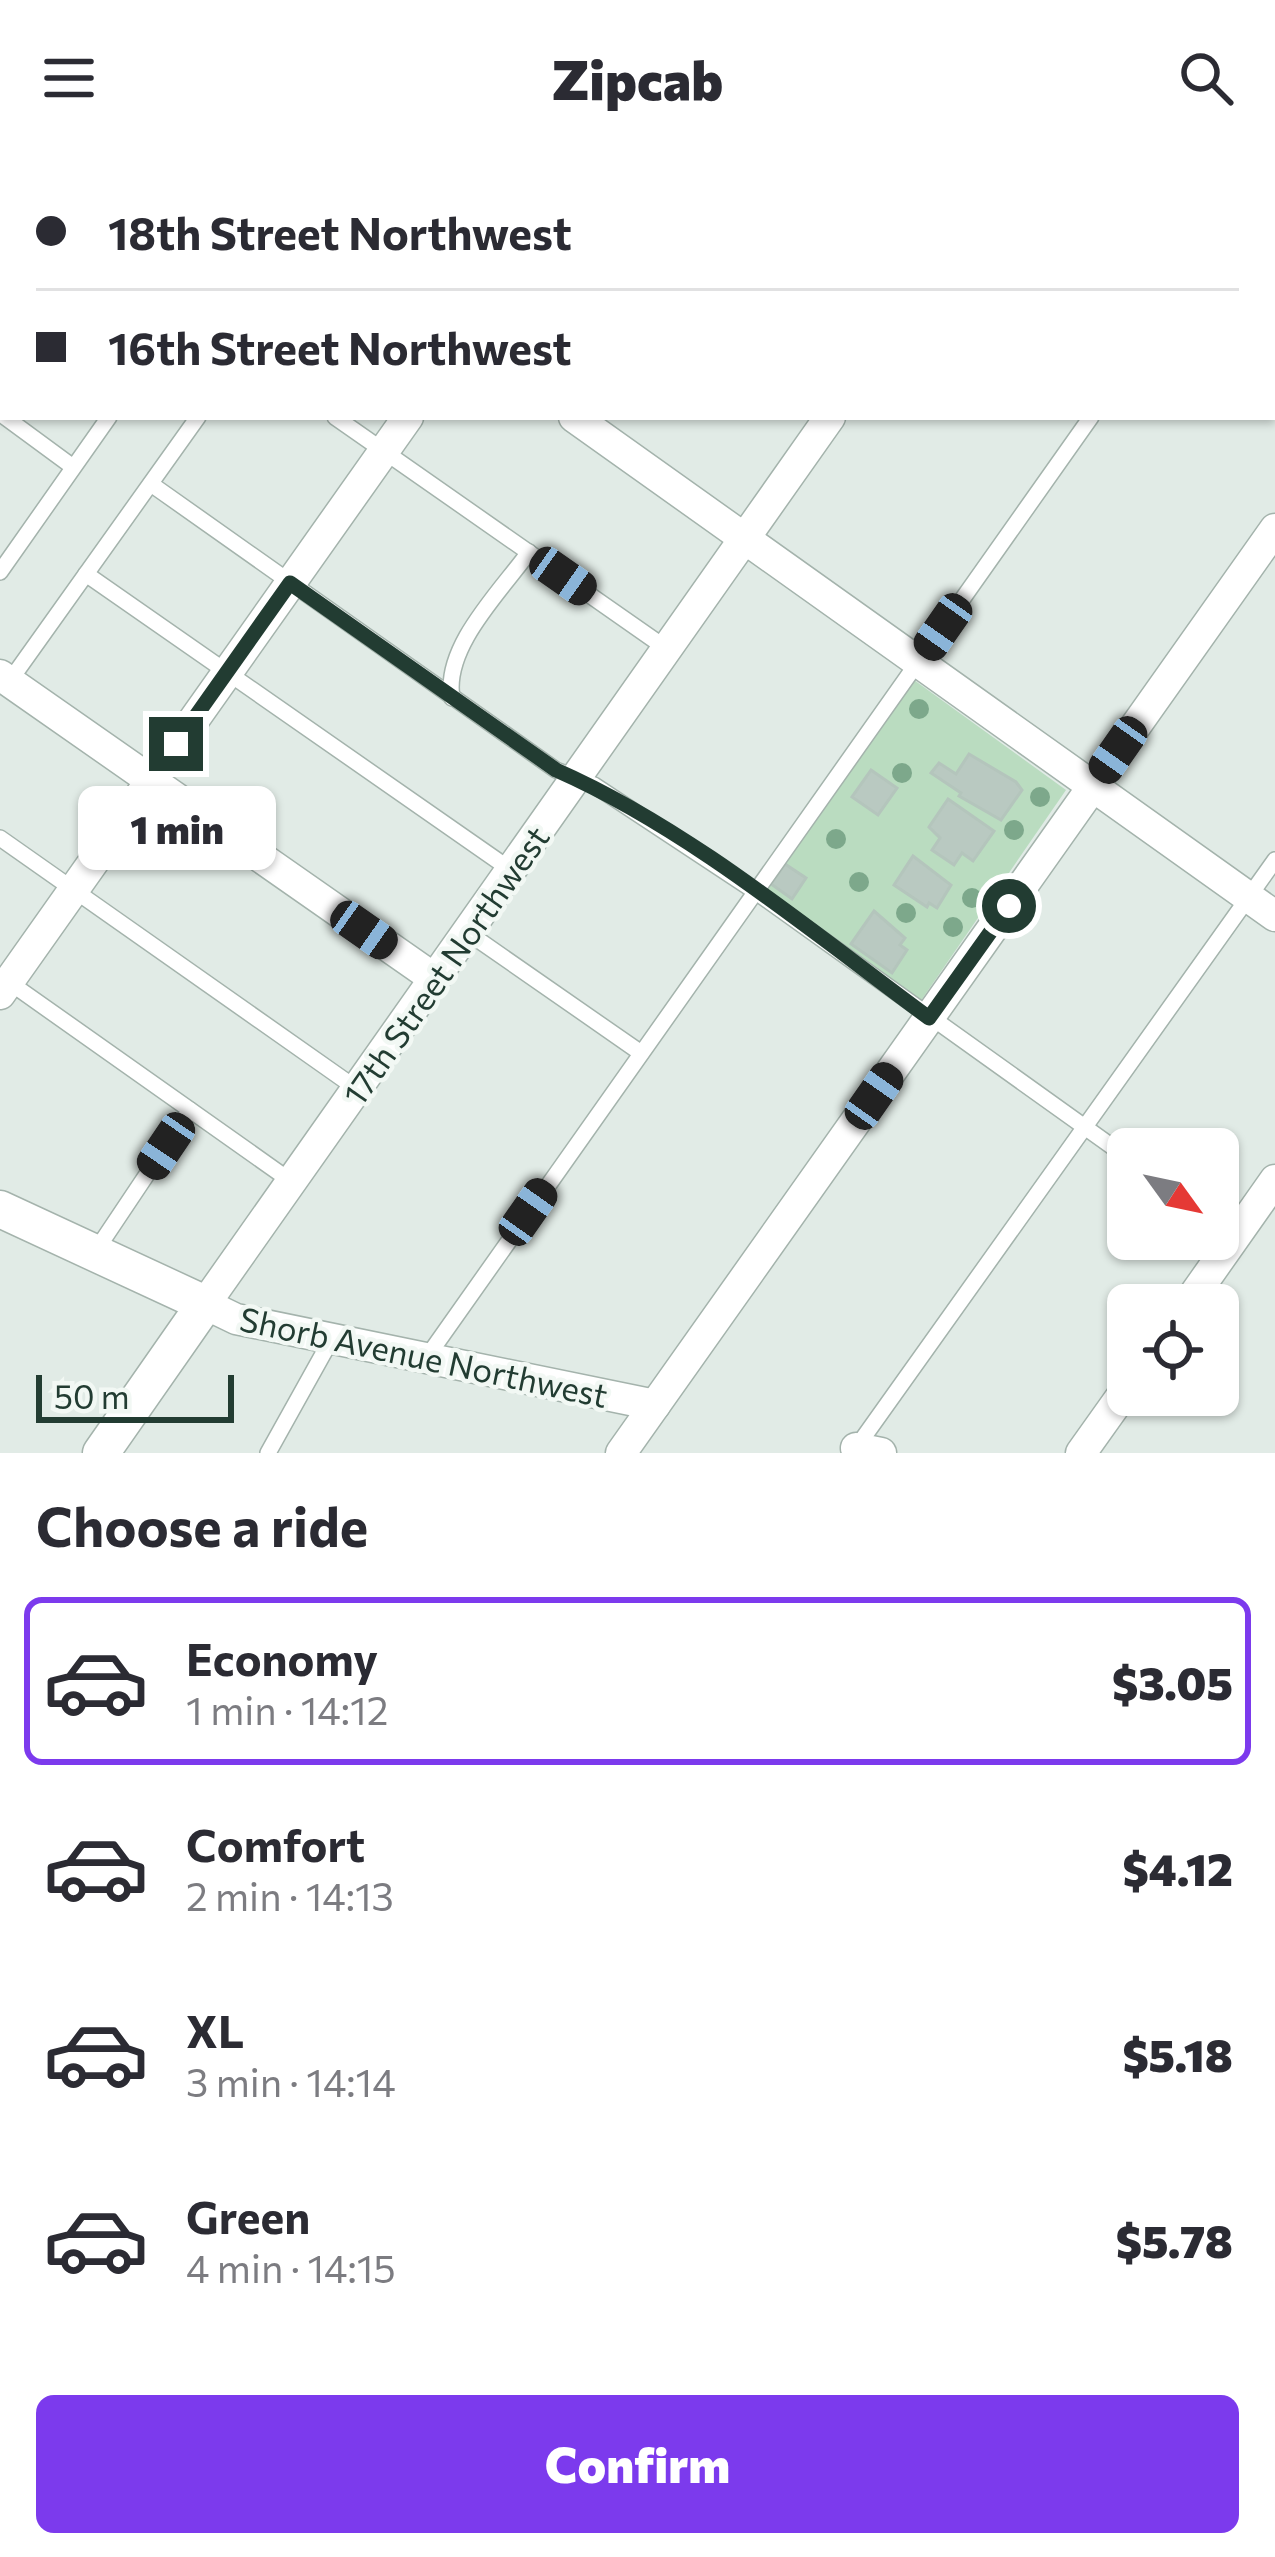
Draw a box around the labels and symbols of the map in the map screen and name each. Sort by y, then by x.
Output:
car [523,541,603,611]
car [908,587,978,667]
car [1083,710,1153,790]
route end [149,717,203,771]
callout: 1 min [77,786,275,870]
street label: 17th Street Northwest [333,817,557,1113]
route start [982,879,1036,933]
car [324,895,404,965]
car [839,1056,909,1136]
car [131,1106,201,1186]
north arrow [1107,1128,1239,1260]
car [493,1172,563,1252]
street label: Shorb Avenue Northwest [236,1297,612,1415]
scale bar [36,1369,234,1422]

